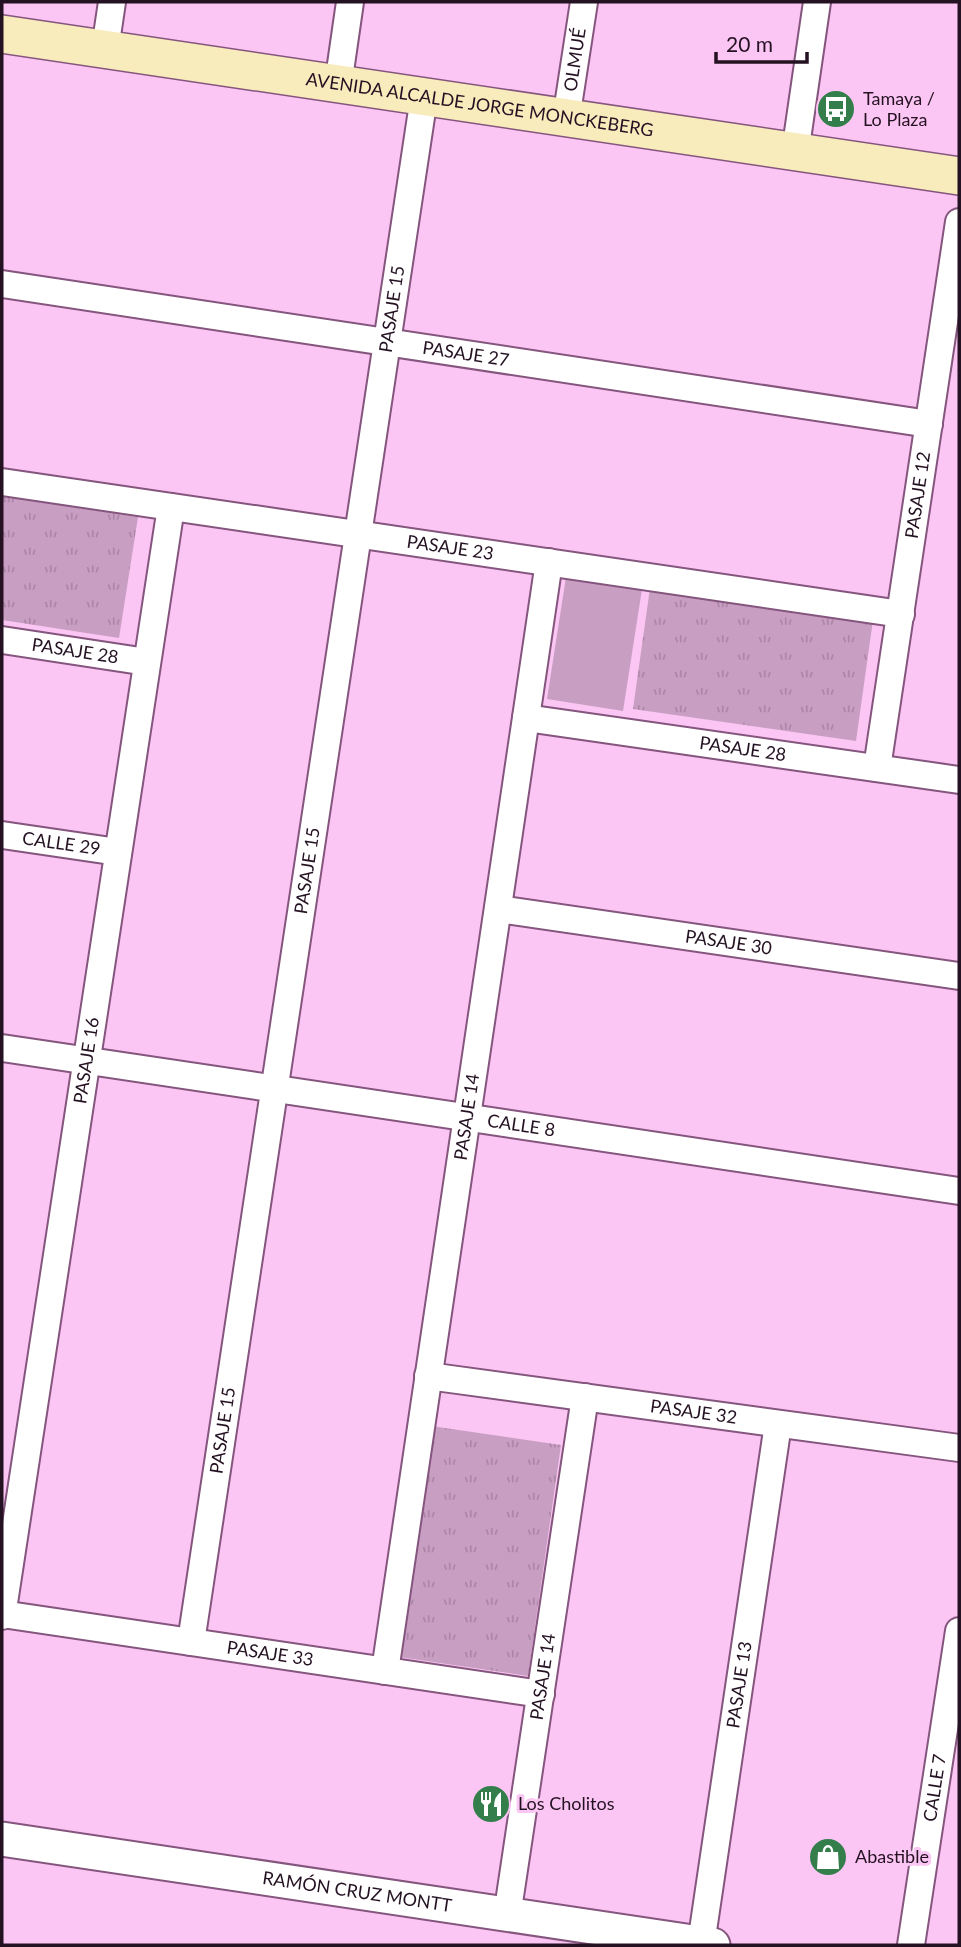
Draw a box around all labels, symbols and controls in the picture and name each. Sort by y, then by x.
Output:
scale bar [716,21,807,65]
street label: OLMUÉ [558,26,590,93]
text: 20 m [726,31,773,56]
street label: AVENIDA ALCALDE JORGE MONCKEBERG [305,67,655,141]
place label: Tamaya / Lo Plaza [863,87,935,130]
bus stop icon: Tamaya / Lo Plaza [815,88,857,130]
street label: PASAJE 15 [374,264,408,354]
street label: PASAJE 27 [421,336,511,370]
street label: PASAJE 12 [900,450,934,540]
street label: PASAJE 23 [406,530,495,564]
street label: PASAJE 28 [30,633,120,668]
street label: PASAJE 28 [698,731,788,765]
street label: CALLE 29 [21,826,102,859]
street label: PASAJE 15 [289,826,324,915]
street label: PASAJE 30 [684,924,774,959]
street label: PASAJE 16 [68,1015,103,1105]
street label: PASAJE 14 [449,1072,483,1162]
street label: CALLE 8 [486,1109,557,1141]
street label: PASAJE 15 [205,1385,239,1475]
street label: PASAJE 32 [649,1394,738,1428]
street label: PASAJE 14 [525,1632,559,1721]
street label: PASAJE 33 [225,1636,315,1670]
street label: PASAJE 13 [721,1640,756,1729]
street label: CALLE 7 [918,1752,950,1823]
restaurant icon: Los Cholitos [470,1783,512,1825]
place label: Los Cholitos [518,1792,615,1814]
shop icon: Abastible [807,1836,849,1878]
place label: Abastible [855,1845,929,1867]
street label: RAMÓN CRUZ MONTT [261,1866,454,1916]

